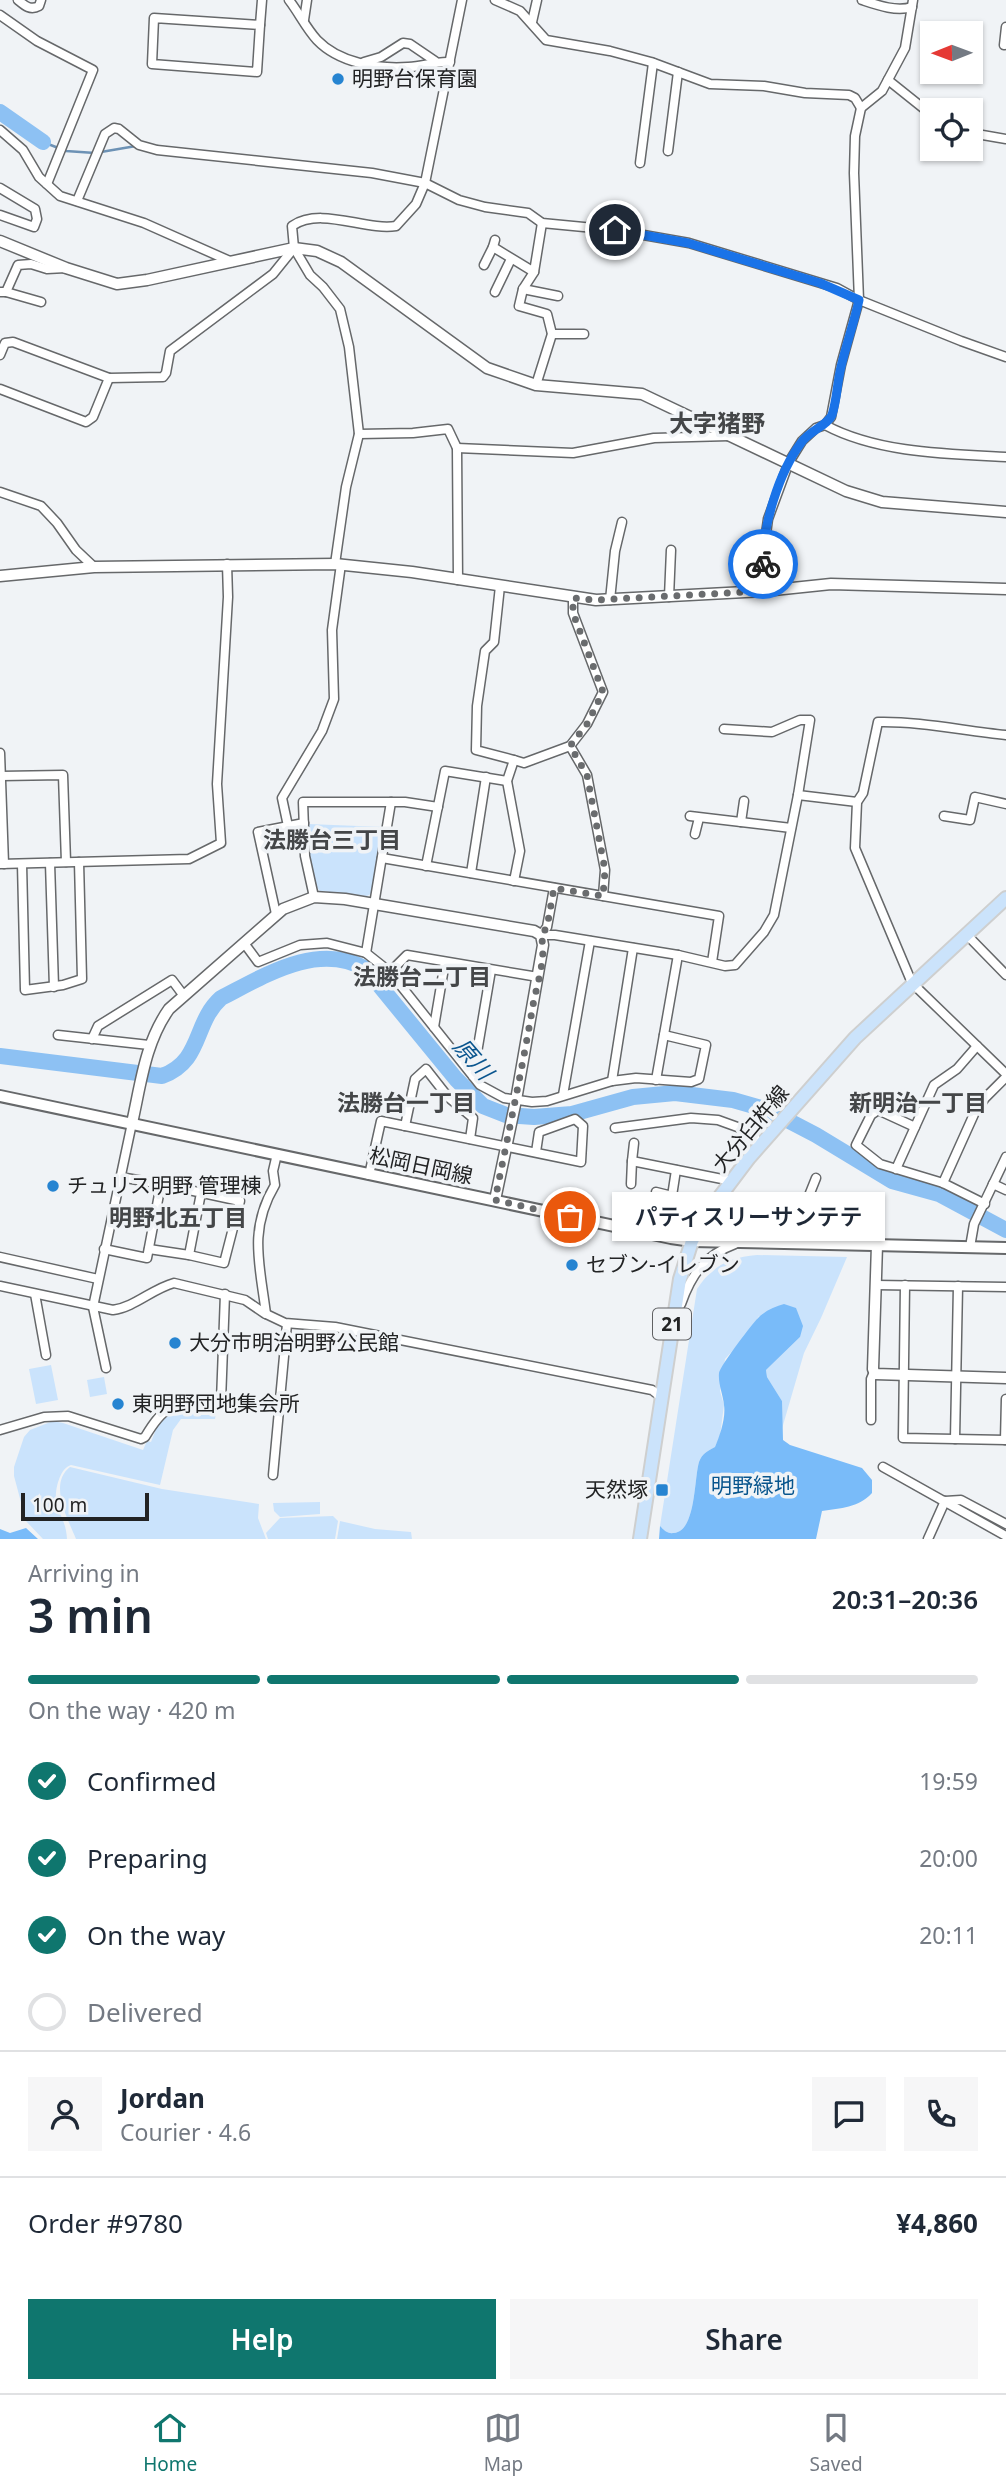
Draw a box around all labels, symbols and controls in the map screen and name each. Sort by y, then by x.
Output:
north arrow [920,21,984,84]
map controls [920,21,983,161]
place label: 明野台保育園 [352,64,478,92]
marker: 明野台保育園 [330,71,346,87]
button: locate [920,98,983,161]
pin [585,200,645,260]
icon: home [596,211,634,249]
district label: 大字猪野 [669,406,765,439]
courier [728,529,798,599]
icon: bike [744,545,782,583]
district label: 法勝台三丁目 [263,823,401,855]
district label: 法勝台二丁目 [353,960,491,992]
water label: 原川 [447,1030,503,1088]
street label: 大分臼杵線 [706,1079,795,1178]
district label: 法勝台一丁目 [337,1086,475,1118]
district label: 新明治一丁目 [849,1086,987,1118]
street label: 松岡日岡線 [367,1140,475,1190]
place label: チュリス明野 管理棟 [67,1171,261,1199]
marker: チュリス明野 管理棟 [45,1178,61,1194]
pin [540,1187,600,1247]
callout: パティスリーサンテテ [612,1192,885,1242]
icon: bag [551,1198,589,1236]
text: パティスリーサンテテ [634,1200,863,1232]
district label: 明野北五丁目 [109,1201,247,1233]
place label: セブン-イレブン [586,1250,740,1278]
marker: セブン-イレブン [564,1257,580,1273]
road number: 21 [653,1308,691,1340]
place label: 大分市明治明野公民館 [189,1328,399,1356]
marker: 大分市明治明野公民館 [167,1335,183,1351]
place label: 東明野団地集会所 [132,1389,300,1417]
marker: 東明野団地集会所 [110,1396,126,1412]
park label: 明野緑地 [711,1471,795,1499]
place label: 天然塚 [585,1475,648,1503]
marker: 天然塚 [654,1482,670,1498]
scale bar [21,1490,149,1522]
text: 100 m [32,1492,87,1518]
text: Arriving in [28,1557,140,1589]
text: 20:31–20:36 [832,1581,978,1617]
text: 3 min [28,1584,153,1646]
text: On the way · 420 m [28,1694,235,1726]
icon: check [28,1762,66,1800]
text: Confirmed [87,1763,217,1799]
text: 19:59 [919,1765,978,1797]
icon: check [28,1839,66,1877]
text: Preparing [87,1840,208,1876]
text: 20:00 [919,1842,978,1874]
icon: check [28,1916,66,1954]
text: On the way [87,1917,225,1953]
text: 20:11 [919,1919,978,1951]
text: Delivered [87,1994,203,2030]
button: person [28,2077,102,2151]
button: chat [812,2077,886,2151]
button: phone [904,2077,978,2151]
text: Jordan [120,2080,205,2116]
text: Courier · 4.6 [120,2116,251,2148]
text: Order #9780 [28,2205,183,2241]
text: ¥4,860 [896,2205,978,2241]
button: Help [28,2299,496,2379]
button: Share [510,2299,978,2379]
tab: Home [143,2409,197,2477]
tab: Map [484,2409,523,2477]
tab: Saved [810,2409,863,2477]

